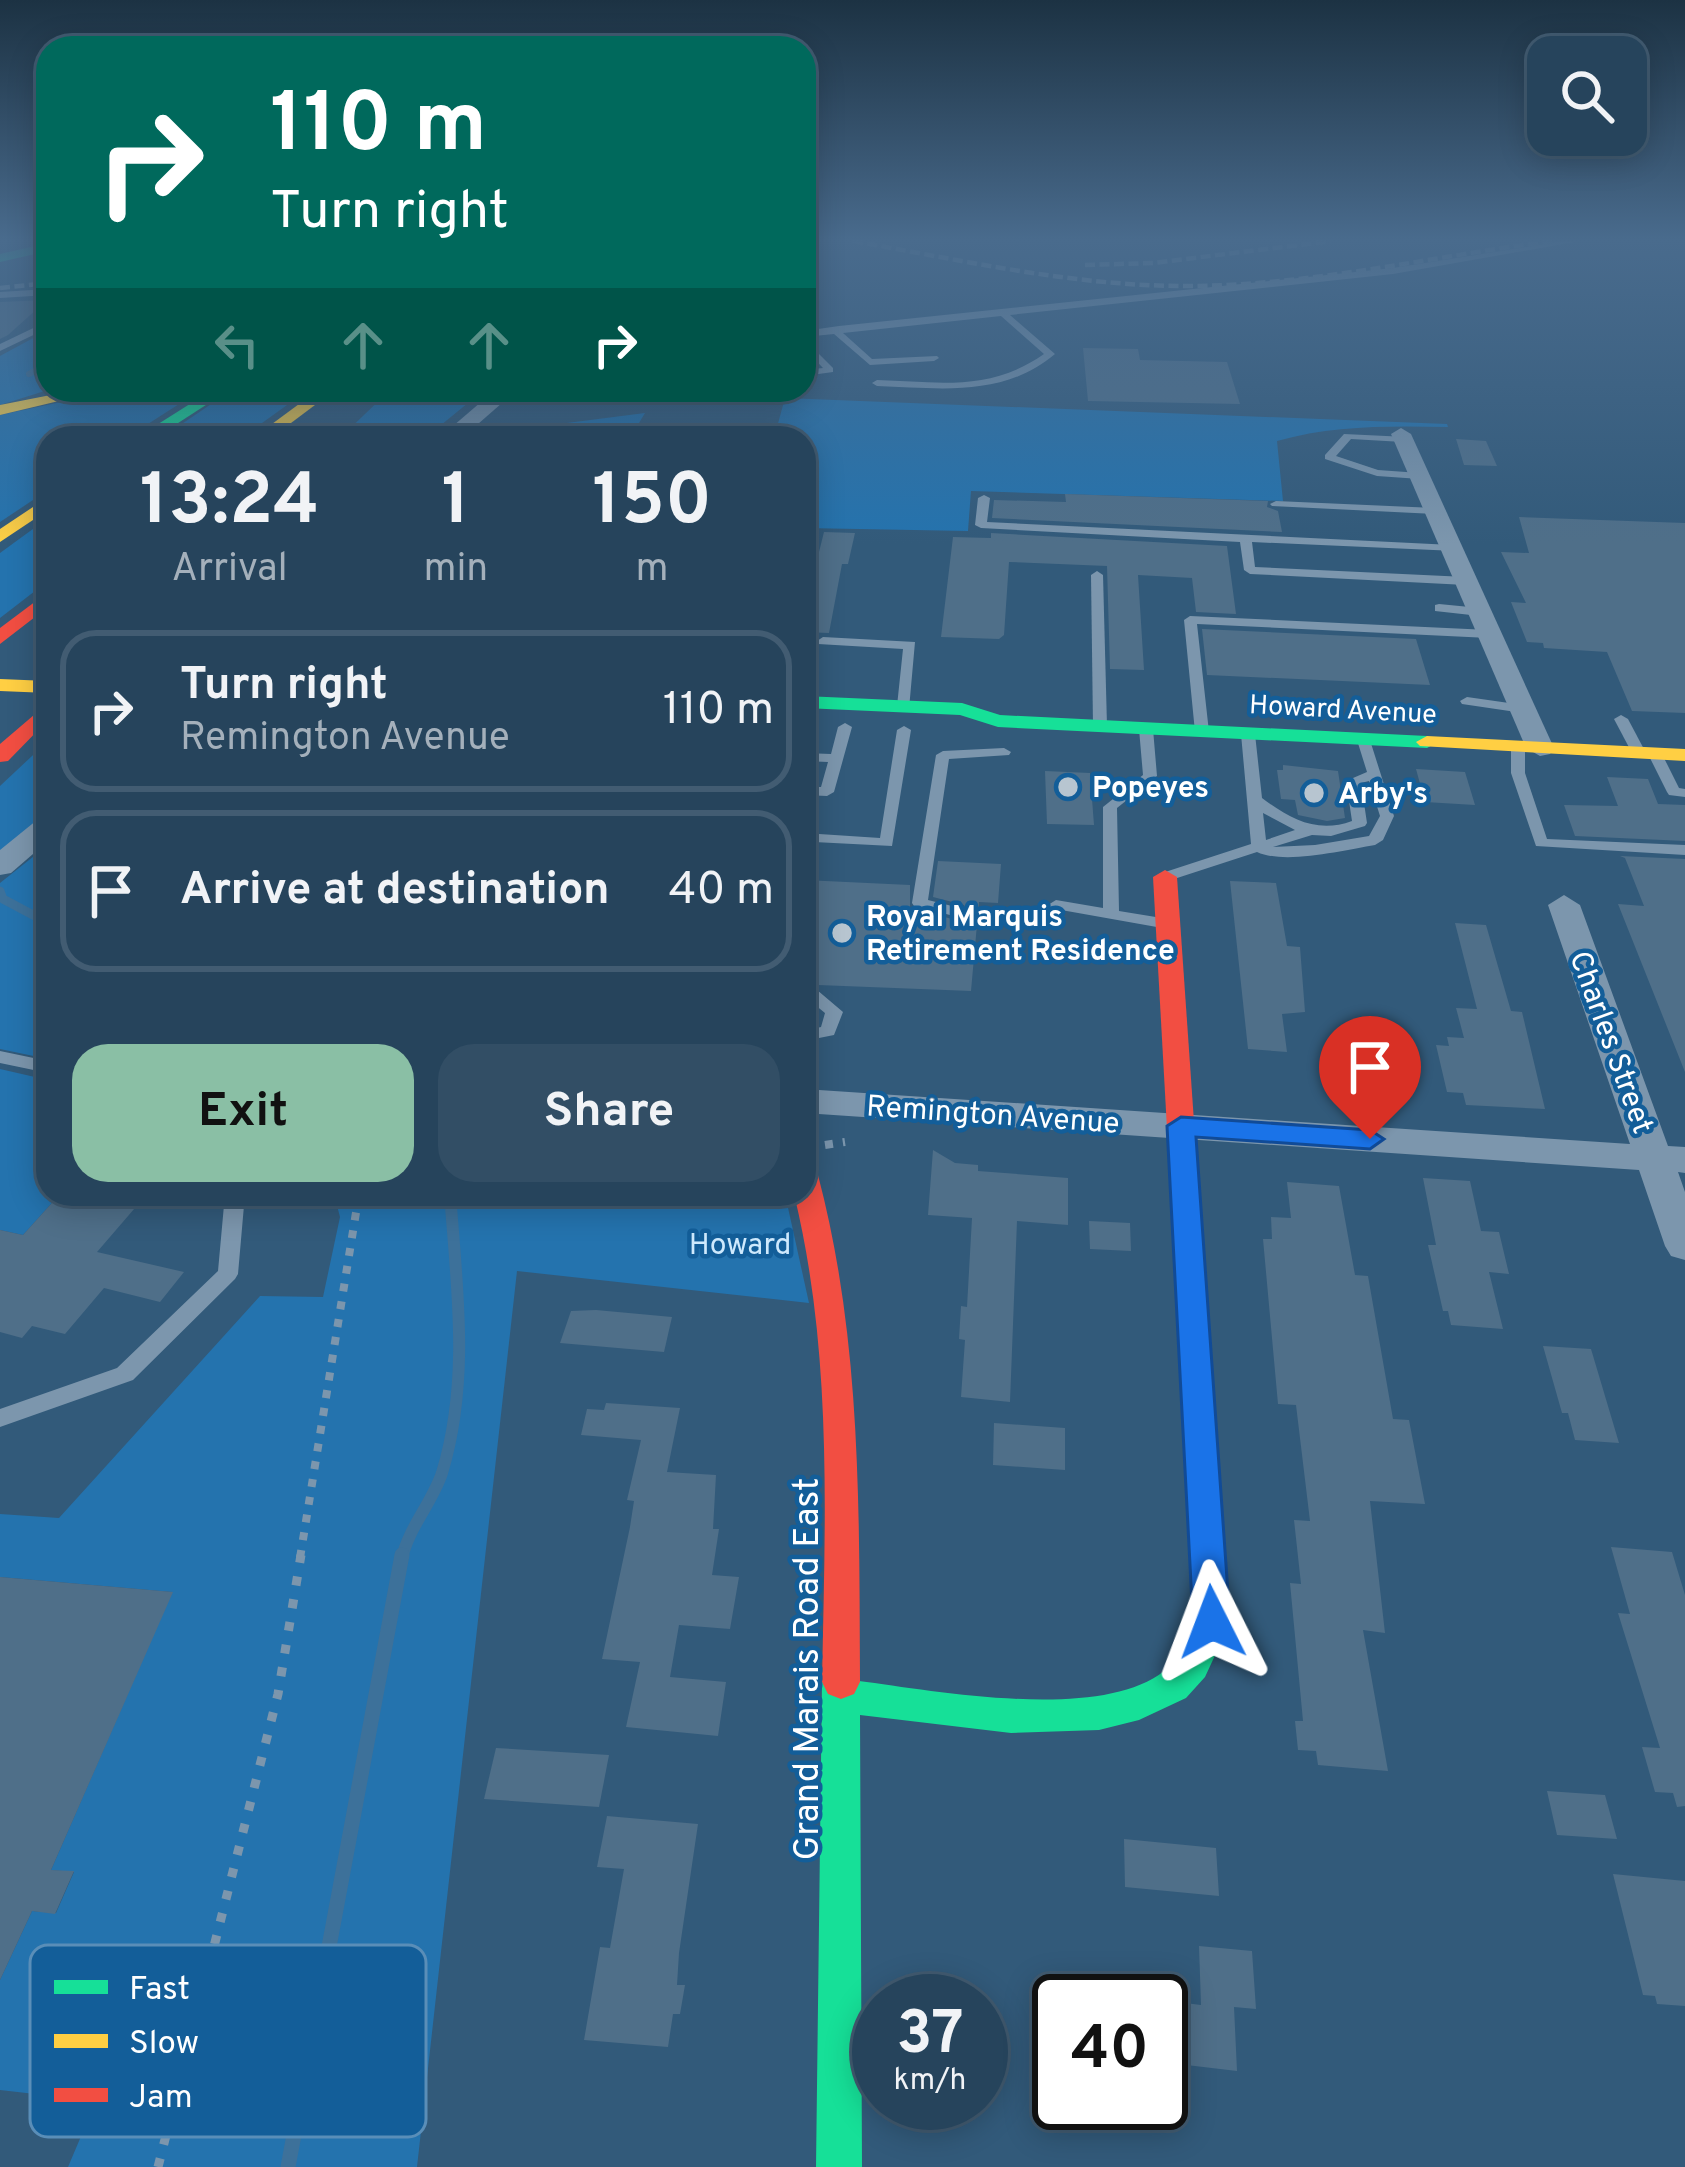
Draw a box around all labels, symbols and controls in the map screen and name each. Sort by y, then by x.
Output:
map controls [1527,36,1647,156]
button: search [1527,36,1647,156]
text: 110 m [270,75,487,181]
icon: right [72,84,228,240]
text: Turn right [270,179,509,248]
icon: left [204,312,270,378]
icon: ahead [330,312,396,378]
icon: ahead [456,312,522,378]
icon: right [582,312,648,378]
text: 13:24 [140,458,320,550]
text: 1 [441,458,470,550]
text: 150 [592,458,712,550]
text: Arrival [172,546,288,595]
text: min [423,546,488,595]
text: m [636,546,669,595]
text: Turn right [180,658,388,715]
icon: right [78,678,144,744]
text: 110 m [663,683,774,740]
street label: Howard Avenue [1248,689,1438,733]
text: Remington Avenue [180,715,510,764]
place label: Popeyes [1092,771,1209,808]
marker: Popeyes [1055,774,1081,800]
place label: Arby's [1338,777,1428,814]
marker: Arby's [1301,780,1327,806]
icon: arrive [78,858,144,924]
text: Arrive at destination [180,863,610,920]
text: 40 m [668,863,774,920]
place label: Royal Marquis Retirement Residence [866,900,1175,971]
marker: Royal Marquis Retirement Residence [829,920,855,946]
street label: Charles Street [1560,947,1660,1139]
pin [1319,1016,1421,1139]
icon: arrive [1337,1034,1403,1100]
button: Exit [72,1044,414,1182]
button: Share [438,1044,780,1182]
street label: Remington Avenue [865,1089,1121,1144]
park label: Howard [689,1228,791,1265]
street label: Grand Marais Road East [786,1477,832,1861]
position arrow [1149,1559,1275,1685]
legend [30,1945,426,2137]
text: Fast [129,1970,190,2012]
speed limit sign: 40 [1032,1974,1188,2130]
text: 37 [896,1999,964,2075]
text: Slow [129,2024,199,2066]
text: km/h [894,2063,966,2100]
text: Jam [129,2078,193,2120]

